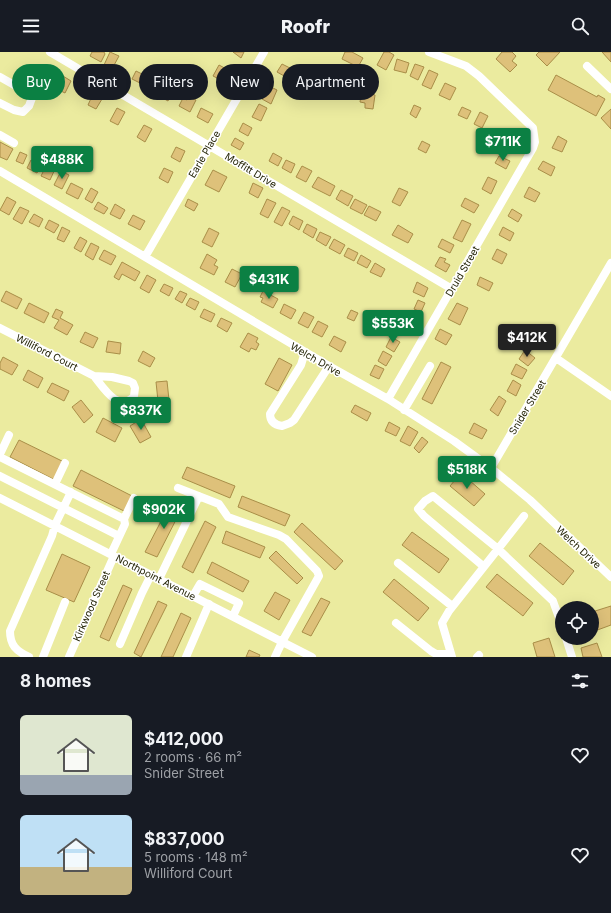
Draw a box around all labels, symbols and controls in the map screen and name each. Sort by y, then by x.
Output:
icon: menu [20,15,42,37]
icon: search [569,15,591,37]
text: Roofr [281,16,330,37]
chip: Buy [12,64,65,100]
chip: Rent [73,64,131,100]
chip: Filters [139,64,208,100]
chip: New [216,64,274,100]
chip: Apartment [282,64,379,100]
street label: Earle Place [186,128,222,180]
pin: $711K [475,128,531,162]
text: $711K [485,133,521,149]
pin: $488K [34,146,90,180]
street label: Moffitt Drive [223,150,279,190]
text: $488K [40,151,84,167]
street label: Druid Street [443,243,482,298]
pin: $431K [241,266,297,300]
text: $431K [249,271,289,287]
pin: $553K [365,310,421,344]
text: $553K [372,315,414,331]
pin: $412K [499,324,555,358]
text: $412K [507,329,547,345]
street label: Williford Court [14,331,81,373]
street label: Welch Drive [288,340,344,378]
street label: Snider Street [506,377,548,436]
pin: $837K [113,397,169,431]
text: $837K [120,402,162,418]
pin: $518K [439,456,495,490]
text: $518K [447,461,487,477]
pin: $902K [136,496,192,530]
text: $902K [142,501,186,517]
street label: Welch Drive [554,523,604,571]
street label: Northpoint Avenue [114,552,198,602]
street label: Kirkwood Street [70,568,112,643]
map controls [555,601,599,645]
button: locate [555,601,599,645]
icon: filters [569,670,591,692]
text: 8 homes [20,671,91,691]
text: $412,000 [144,729,224,749]
icon: home [52,731,100,779]
icon: heart [569,744,591,766]
text: 2 rooms · 66 m² [144,749,242,765]
text: Snider Street [144,765,224,781]
text: $837,000 [144,829,225,849]
icon: home [52,831,100,879]
icon: heart [569,844,591,866]
text: 5 rooms · 148 m² [144,849,248,865]
text: Williford Court [144,865,232,881]

